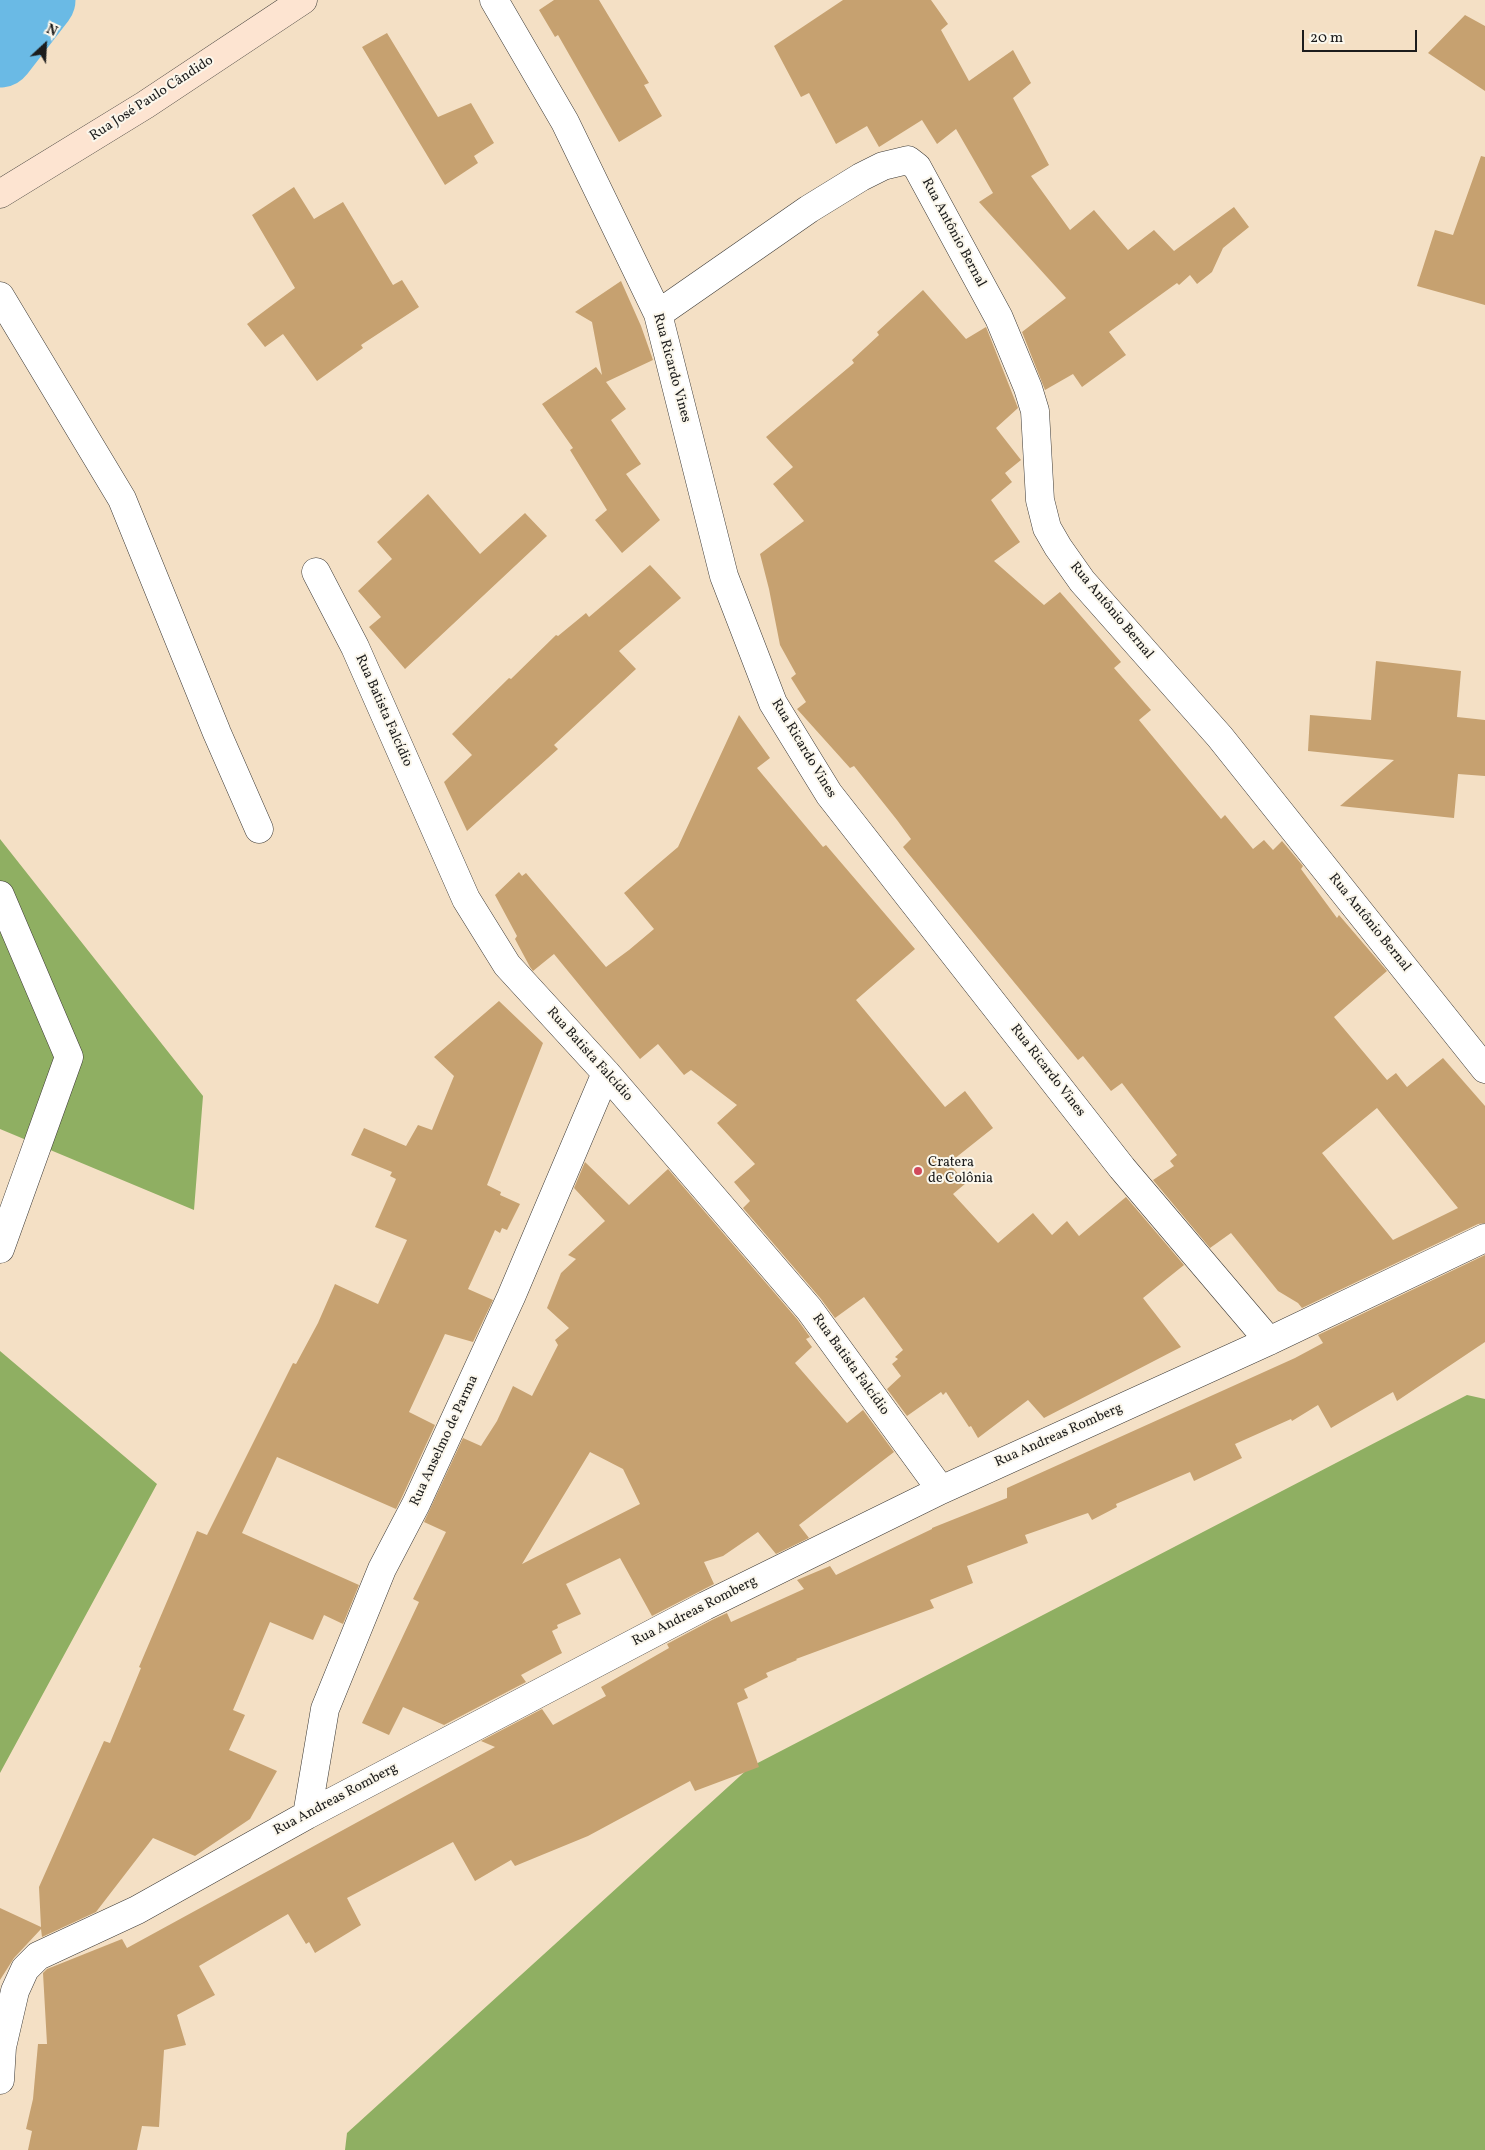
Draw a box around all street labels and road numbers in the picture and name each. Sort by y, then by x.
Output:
street label: Rua José Paulo Cândido [87,53,217,145]
street label: Rua Antônio Bernal [917,176,989,290]
street label: Rua Ricardo Vines [648,312,694,424]
street label: Rua Antônio Bernal [1066,559,1156,663]
street label: Rua Batista Falcídio [351,652,415,770]
street label: Rua Ricardo Vines [767,697,839,801]
street label: Rua Antônio Bernal [1324,871,1414,975]
street label: Rua Batista Falcídio [542,1004,636,1106]
street label: Rua Ricardo Vines [1006,1022,1088,1120]
street label: Rua Batista Falcídio [808,1311,892,1419]
street label: Rua Anselmo de Parma [407,1373,483,1509]
street label: Rua Andreas Romberg [993,1400,1125,1472]
street label: Rua Andreas Romberg [630,1573,760,1651]
street label: Rua Andreas Romberg [271,1760,401,1840]

